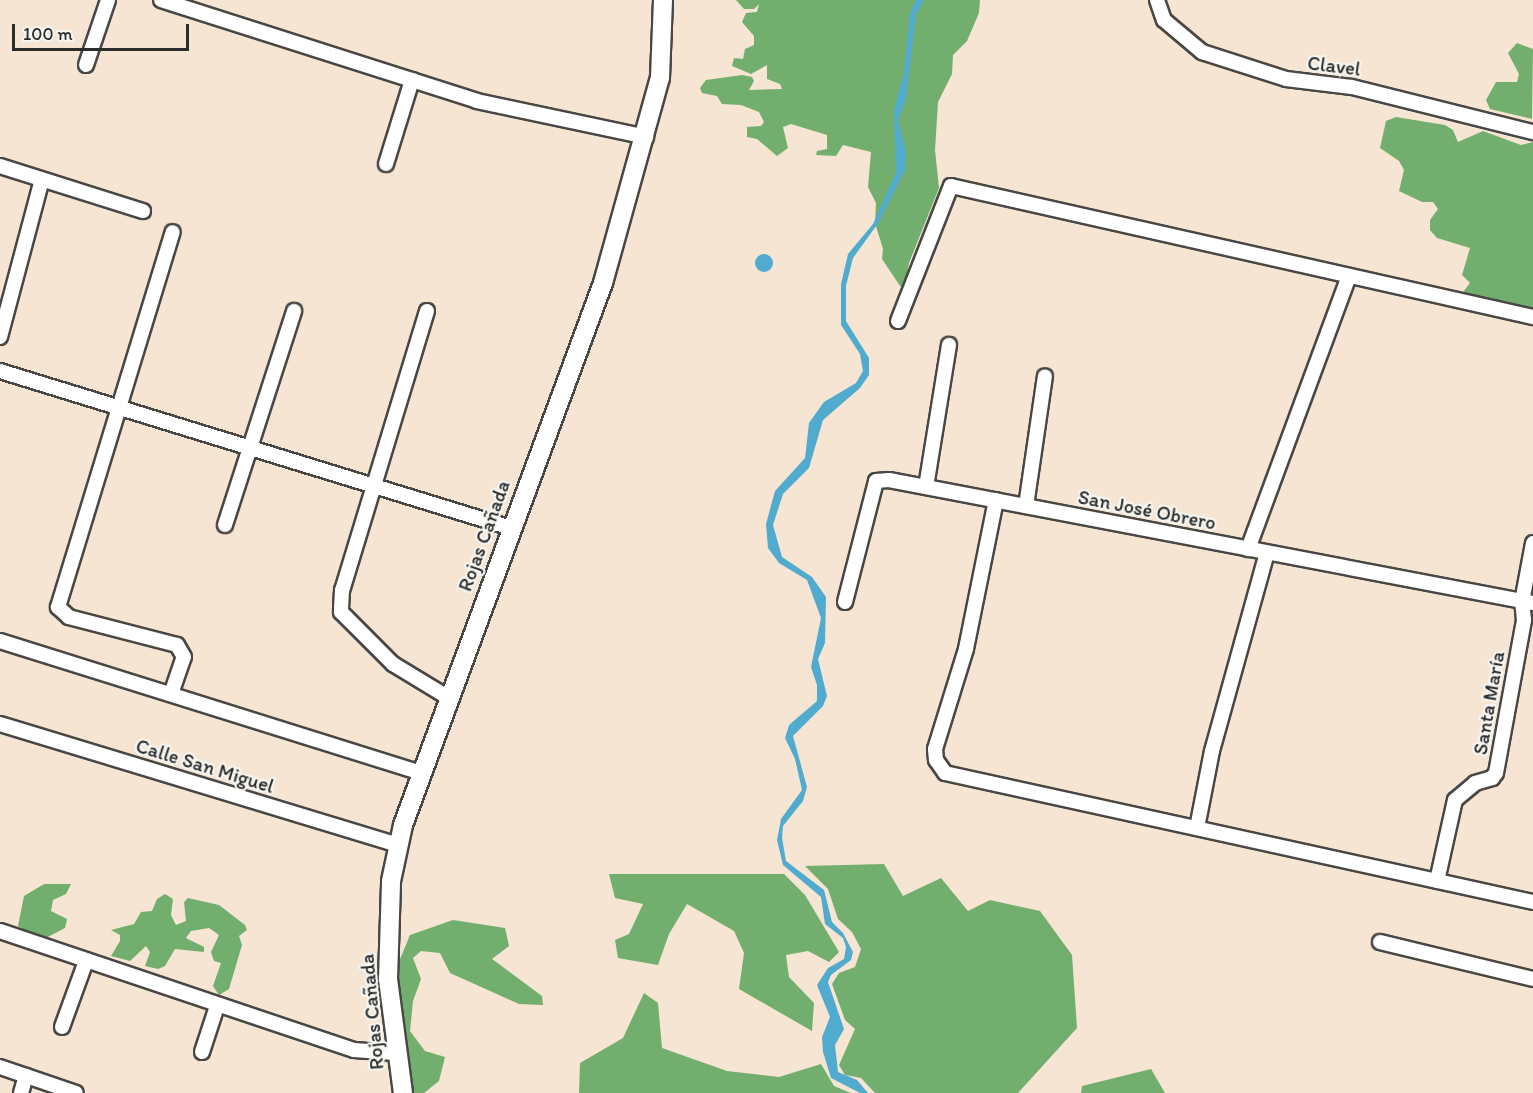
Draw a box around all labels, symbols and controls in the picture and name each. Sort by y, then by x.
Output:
scale bar [15,12,192,50]
text: 100 m [23,23,73,45]
street label: Clavel [1306,51,1362,81]
street label: Rojas Cañada [453,477,515,595]
street label: San José Obrero [1076,485,1218,535]
street label: Santa María [1468,650,1510,756]
street label: Calle San Miguel [133,734,277,798]
street label: Rojas Cañada [355,953,389,1071]

